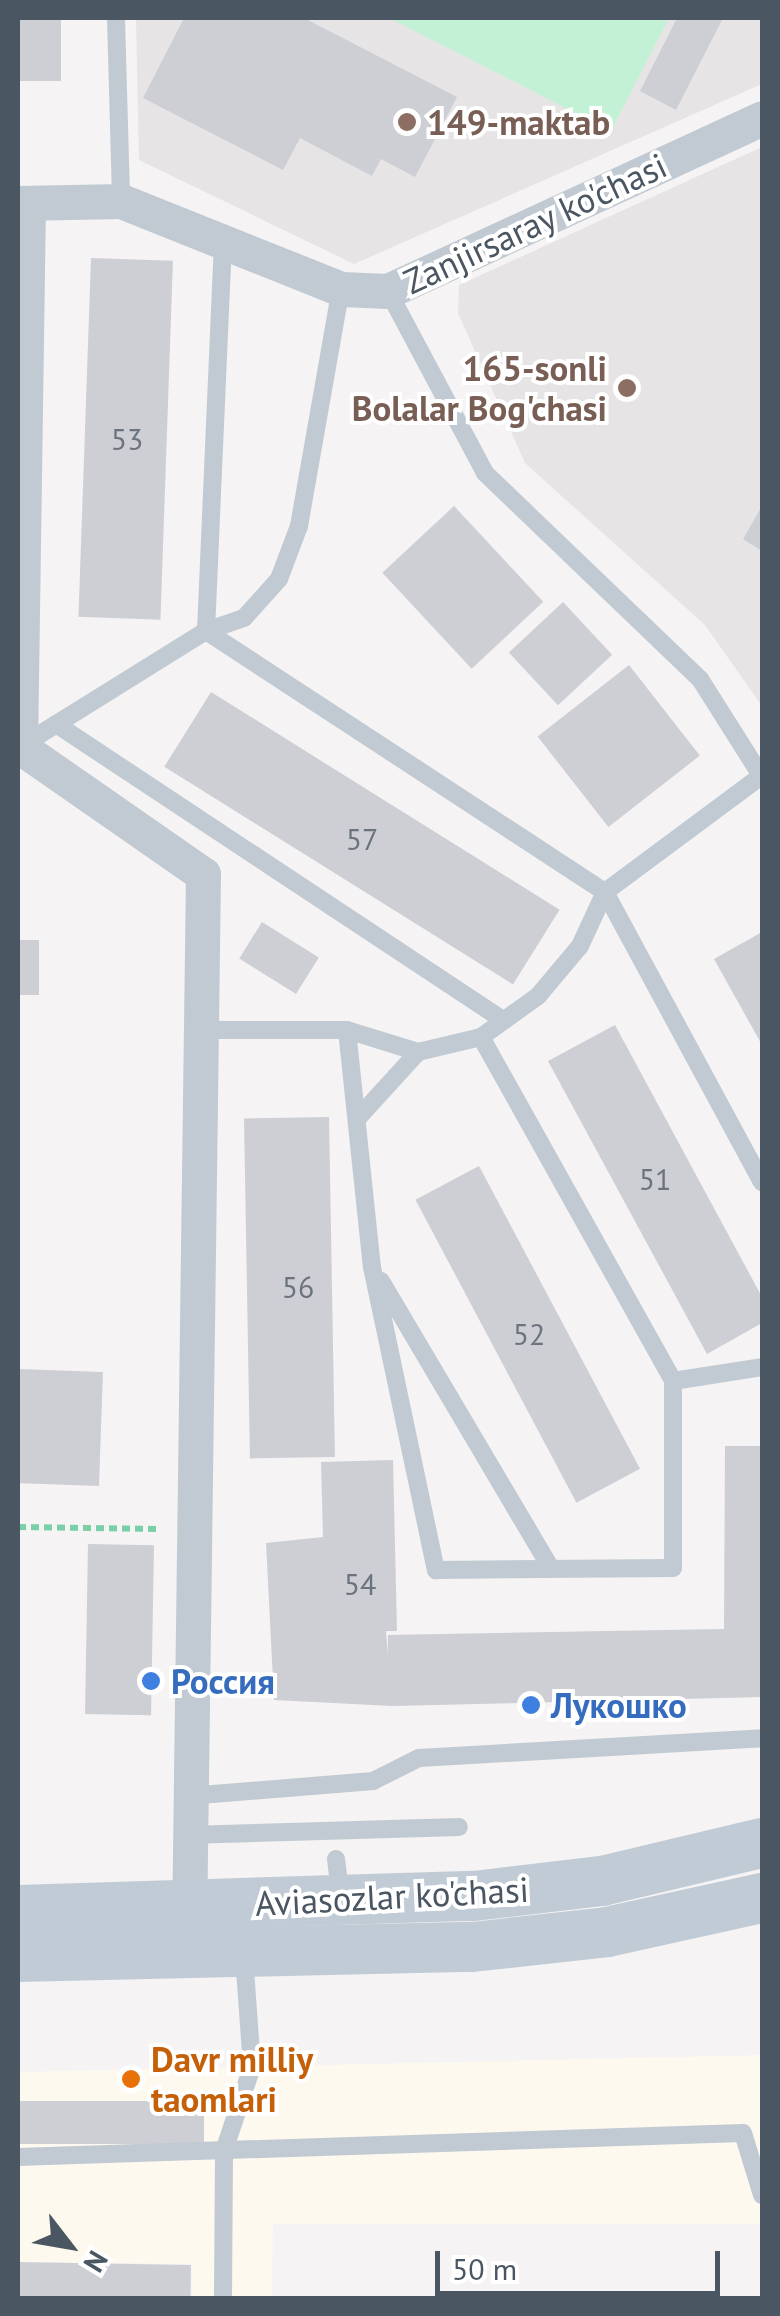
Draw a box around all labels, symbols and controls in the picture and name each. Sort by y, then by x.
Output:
place label: 149-maktab [427,101,610,143]
marker: 149-maktab [396,111,418,133]
street label: Zanjirsaray ko'chasi [396,143,674,303]
place label: 165-sonli Bolalar Bog'chasi [352,347,607,429]
marker: 165-sonli Bolalar Bog'chasi [616,377,638,399]
house number: 53 [111,421,143,457]
house number: 57 [346,821,378,857]
house number: 51 [639,1161,671,1197]
house number: 56 [282,1269,314,1305]
house number: 52 [513,1316,545,1352]
house number: 54 [344,1566,376,1602]
place label: Россия [171,1660,275,1702]
marker: Россия [140,1670,162,1692]
place label: Лукошко [551,1684,687,1726]
marker: Лукошко [520,1694,542,1716]
street label: Aviasozlar ko'chasi [254,1868,530,1924]
place label: Davr milliy taomlari [151,2038,313,2120]
marker: Davr milliy taomlari [120,2068,142,2090]
north arrow [20,2196,120,2296]
scale bar [440,2231,725,2293]
text: N [76,2244,117,2279]
text: 50 m [452,2249,517,2288]

